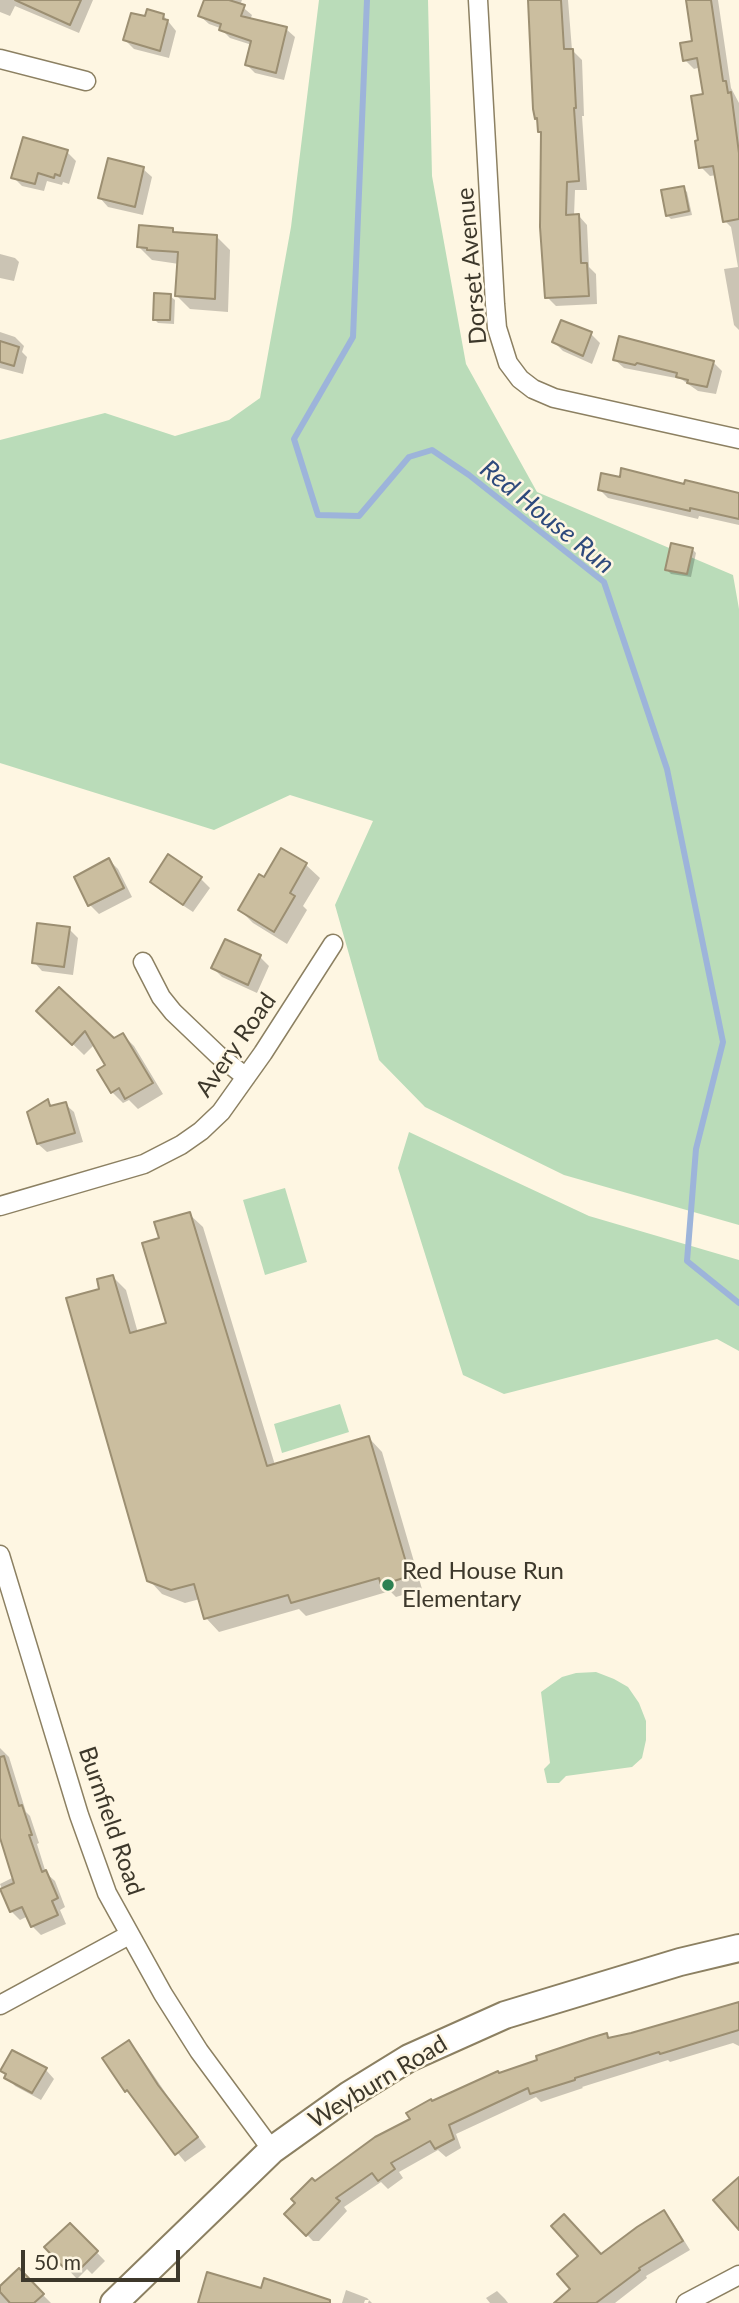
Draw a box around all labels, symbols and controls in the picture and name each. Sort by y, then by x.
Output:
street label: Dorset Avenue [451,186,493,346]
water label: Red House Run [474,454,620,580]
street label: Avery Road [190,987,282,1103]
place label: Red House Run Elementary [402,1557,564,1613]
marker: Red House Run Elementary [380,1577,396,1593]
street label: Burnfield Road [72,1743,150,1899]
street label: Weyburn Road [303,2029,453,2135]
scale bar [24,2236,184,2280]
text: 50 m [34,2249,81,2274]

